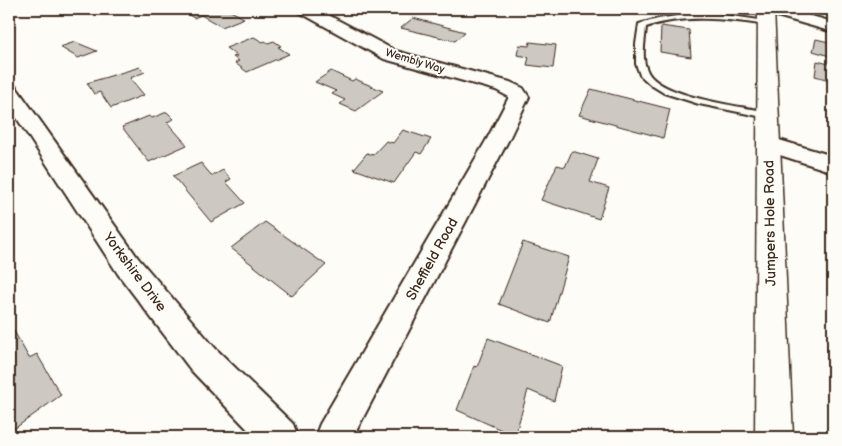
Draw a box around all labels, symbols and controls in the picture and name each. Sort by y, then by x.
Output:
street label: Wembly Way [384,46,446,76]
street label: Jumpers Hole Road [760,160,780,286]
street label: Sheffield Road [402,215,462,303]
street label: Yorkshire Drive [99,228,170,315]

